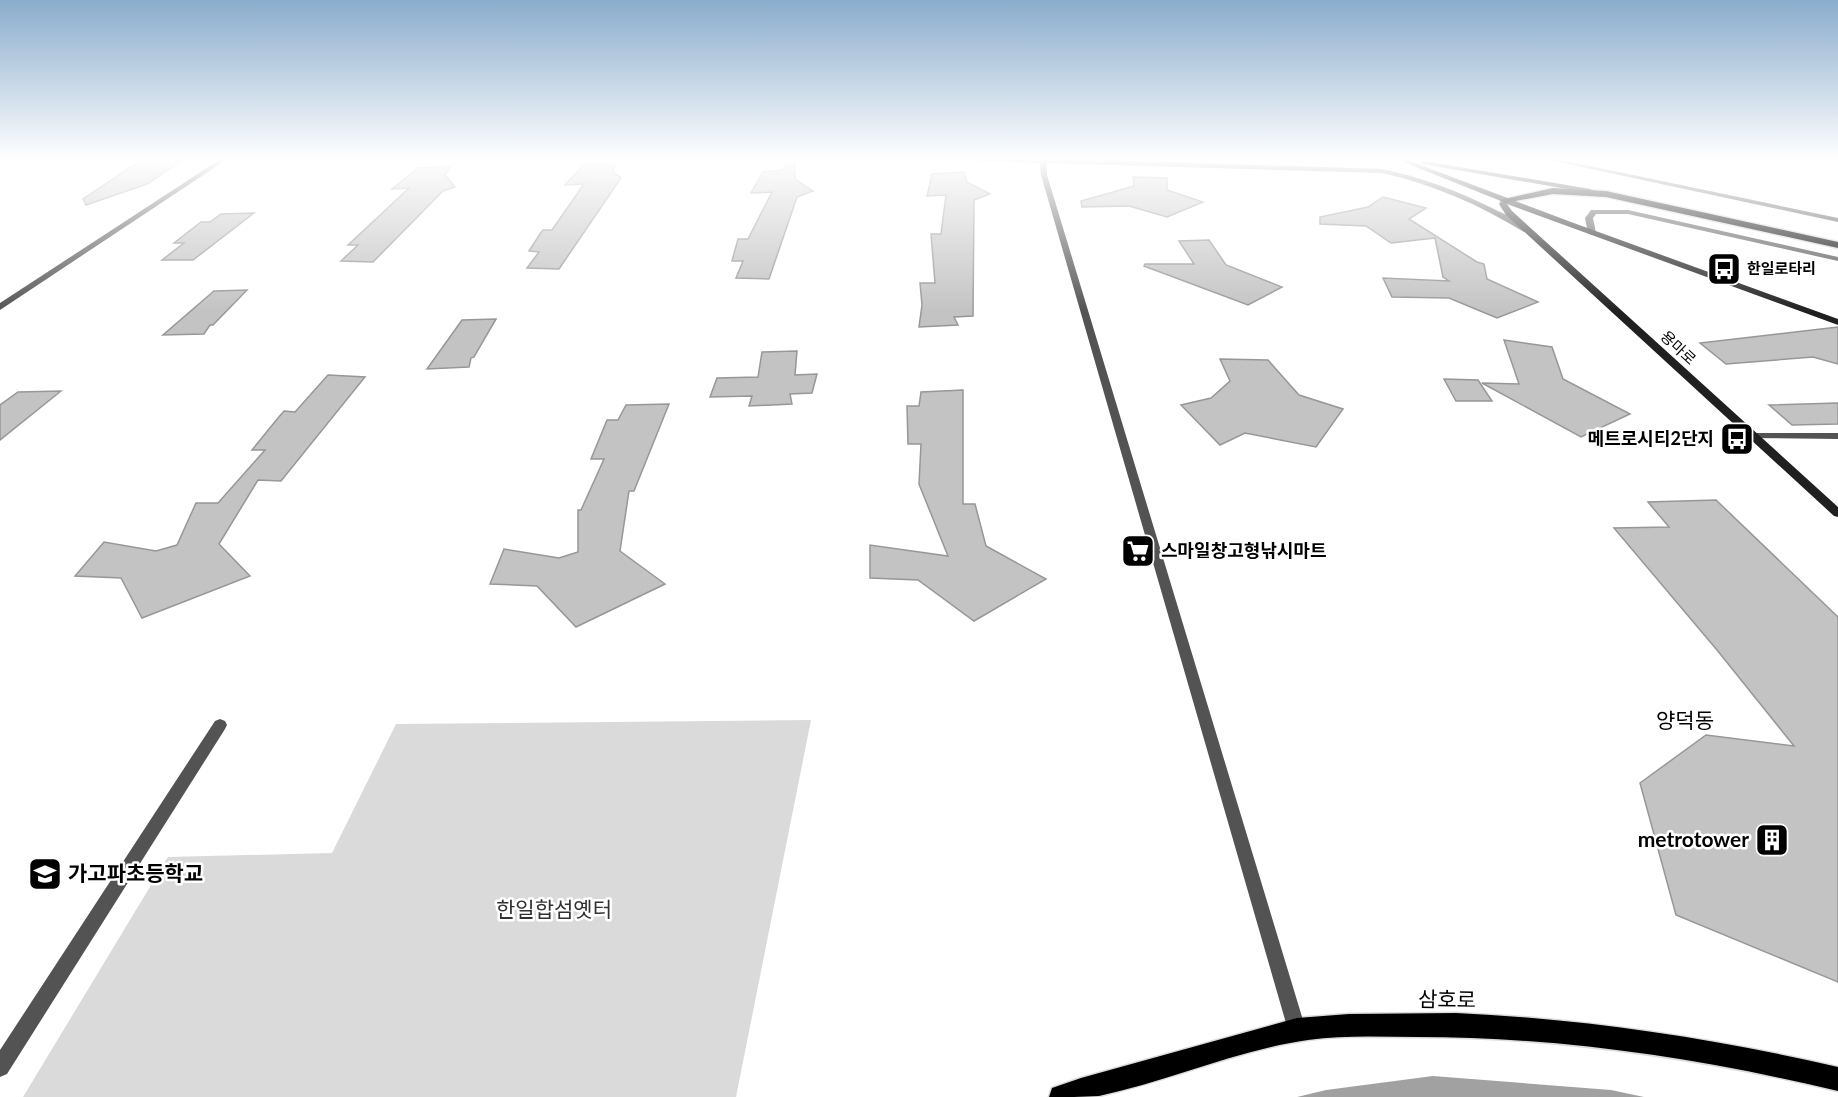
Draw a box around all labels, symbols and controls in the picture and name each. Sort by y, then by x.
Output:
bus stop icon: 한일로타리 [1706,251,1742,287]
place label: 한일로타리 [1747,259,1816,277]
street label: 용마로 [1657,327,1700,368]
bus stop icon: 메트로시티2단지 [1719,421,1755,457]
place label: 메트로시티2단지 [1588,427,1714,449]
supermarket icon: 스마일창고형낚시마트 [1120,533,1156,569]
place label: 스마일창고형낚시마트 [1161,539,1327,561]
district label: 양덕동 [1656,707,1714,732]
building icon: metrotower [1754,822,1790,858]
place label: metrotower [1638,826,1749,851]
school or university icon: 가고파초등학교 [27,856,63,892]
place label: 가고파초등학교 [68,860,203,885]
park label: 한일합섬옛터 [496,896,612,921]
street label: 삼호로 [1418,985,1476,1012]

